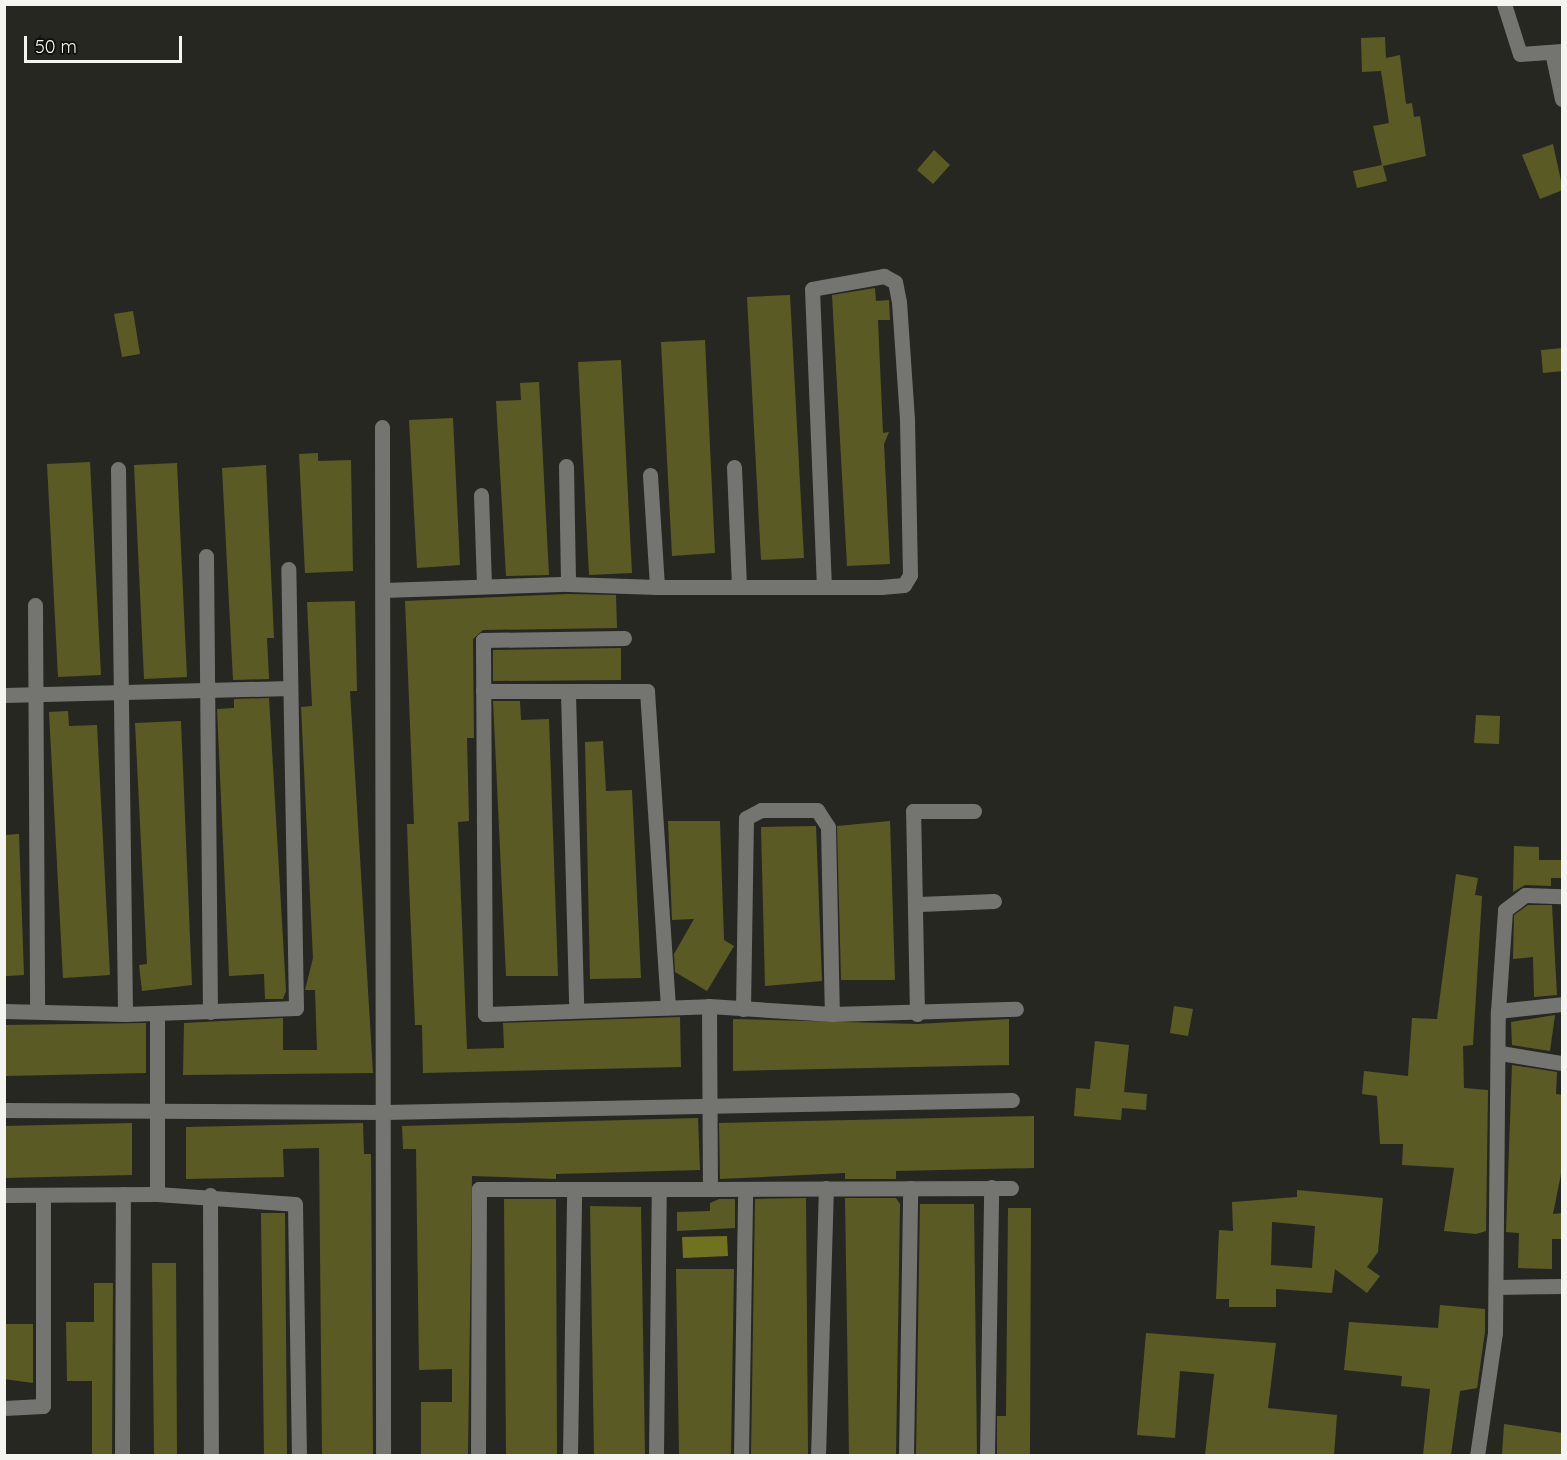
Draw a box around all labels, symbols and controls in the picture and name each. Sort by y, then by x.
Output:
scale bar [27,24,184,62]
text: 50 m [35,35,77,58]

